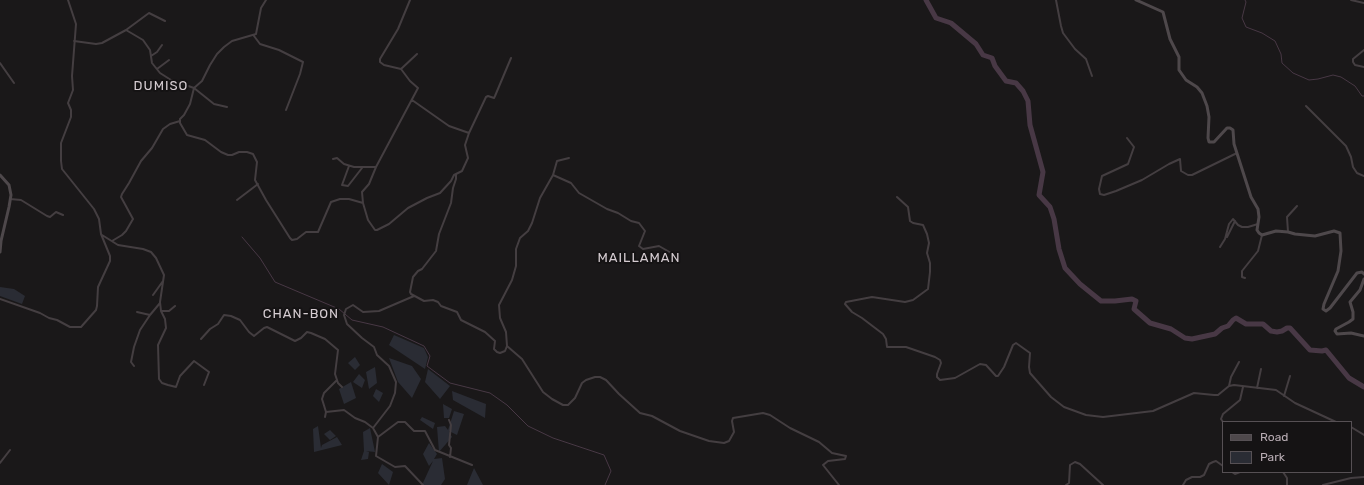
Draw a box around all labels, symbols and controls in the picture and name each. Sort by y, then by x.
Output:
district label: DUMISO [134,78,188,94]
district label: MAILLAMAN [598,250,680,266]
district label: CHAN-BON [263,306,339,322]
legend [1222,421,1352,473]
text: Road [1260,430,1288,444]
text: Park [1260,450,1285,464]

